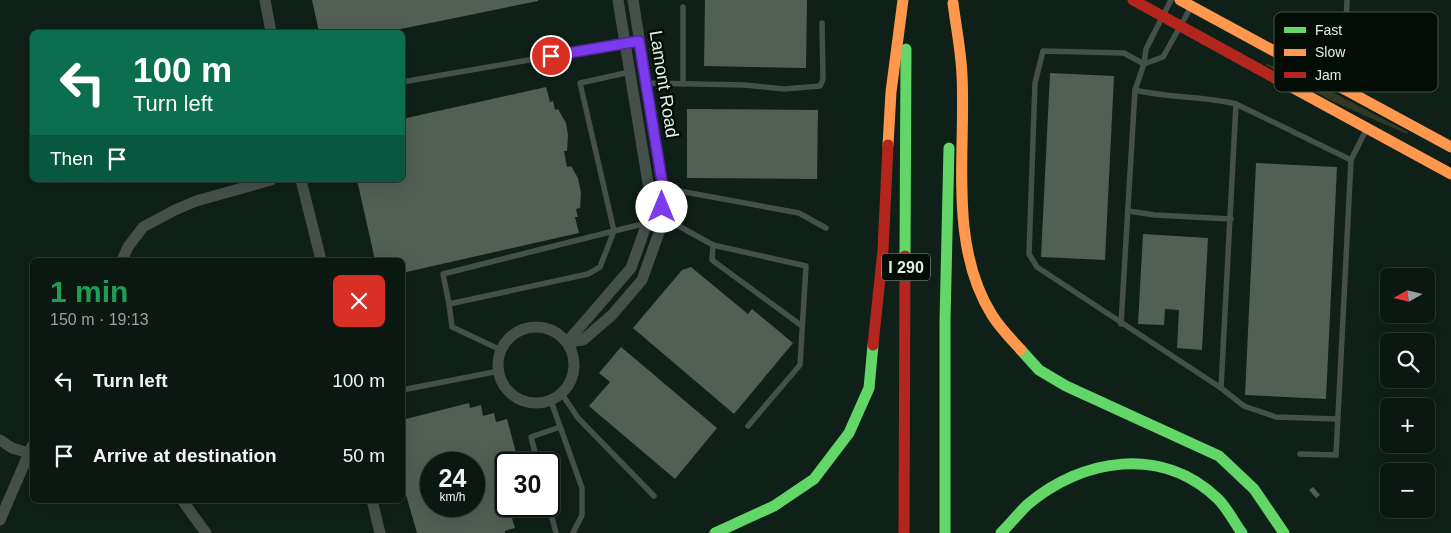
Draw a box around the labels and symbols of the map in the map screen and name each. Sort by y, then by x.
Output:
legend [1274,12,1438,92]
text: Fast [1315,22,1342,38]
street label: Lamont Road [646,29,682,139]
pin [530,35,572,77]
text: Slow [1315,44,1346,60]
text: Jam [1315,67,1341,83]
position arrow [635,180,687,232]
road number: I 290 [882,253,930,280]
north arrow [1380,268,1435,322]
speed limit sign: 30 [495,452,560,517]

